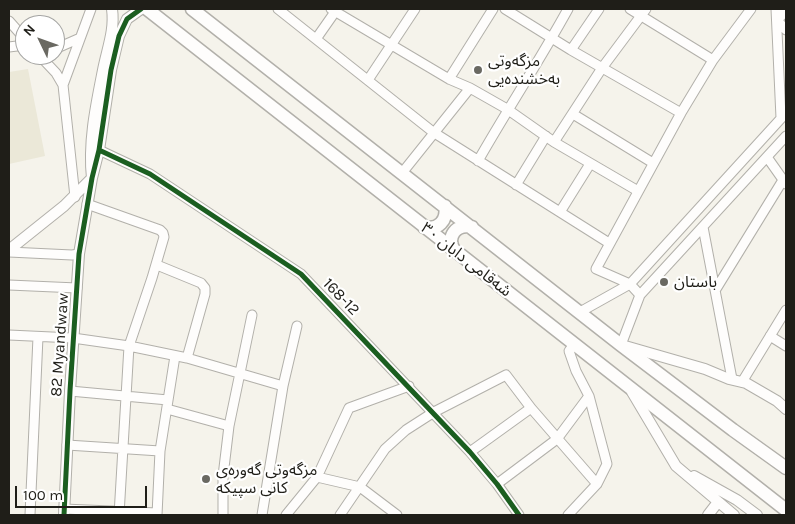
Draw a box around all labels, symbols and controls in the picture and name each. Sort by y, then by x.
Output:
north arrow [15,15,65,65]
text: N [20,21,39,40]
place label: مزگەوتی بەخشندەیی [488,51,560,89]
marker: مزگەوتی بەخشندەیی [472,64,484,76]
street label: شەقامی دابان ٣٠ [417,219,515,301]
place label: باستان [674,272,717,292]
street label: 168-12 [319,274,363,320]
marker: باستان [658,276,670,288]
street label: 82 Myandwaw [47,293,73,397]
place label: مزگەوتی گەورەی کانی سپیکە [216,460,317,498]
marker: مزگەوتی گەورەی کانی سپیکە [200,473,212,485]
scale bar [18,476,150,508]
text: 100 m [23,486,63,504]

